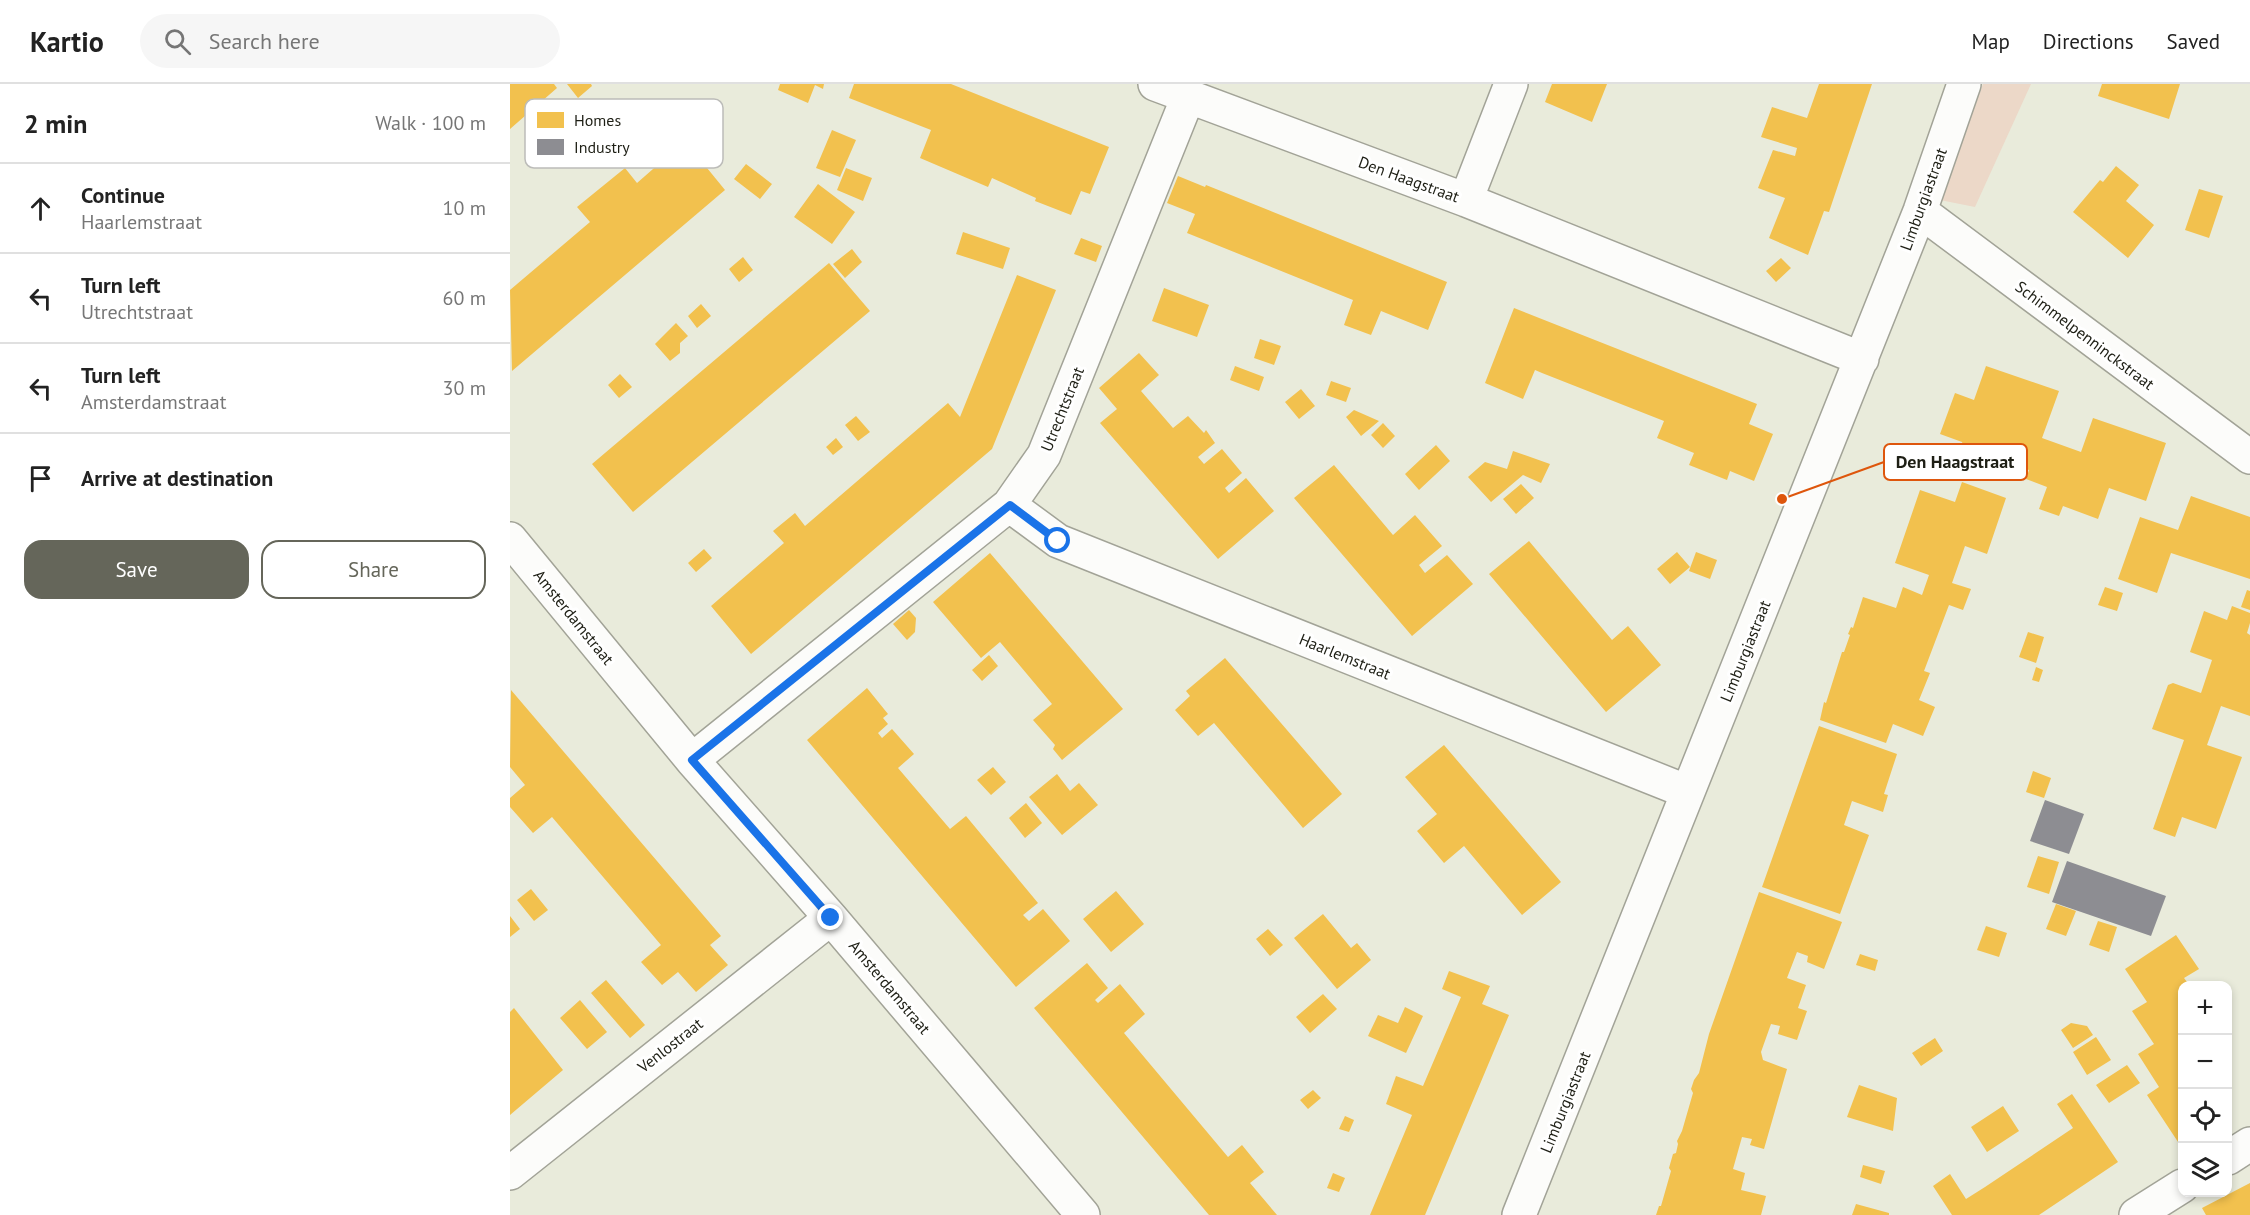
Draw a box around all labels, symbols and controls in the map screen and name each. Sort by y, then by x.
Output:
search box [140,14,560,68]
text: Kartio [30,23,104,60]
icon: search [161,25,194,58]
text: Search here [209,27,320,55]
text: Map [1971,28,2010,55]
text: Directions [2043,28,2134,55]
text: Saved [2167,28,2220,55]
legend [525,99,723,168]
text: 2 min [24,107,87,140]
text: Walk · 100 m [375,110,486,136]
text: Homes [574,110,621,130]
text: Industry [574,137,630,157]
street label: Limburgiastraat [1895,144,1951,253]
street label: Den Haagstraat [1356,152,1463,207]
text: Continue [81,181,165,209]
icon: ahead [24,192,57,225]
text: 10 m [443,195,486,221]
text: Haarlemstraat [81,209,202,235]
text: Turn left [81,271,161,299]
street label: Schimmelpenninckstraat [2012,276,2159,394]
icon: left [24,282,57,315]
text: 60 m [443,285,486,311]
text: Utrechtstraat [81,299,193,325]
text: Turn left [81,361,161,389]
street label: Utrechtstraat [1036,363,1088,454]
icon: left [24,372,57,405]
text: 30 m [443,375,486,401]
text: Amsterdamstraat [81,389,226,415]
callout: Den Haagstraat [1884,444,2027,480]
text: Den Haagstraat [1896,450,2015,473]
icon: arrive [24,462,57,495]
text: Arrive at destination [81,464,273,492]
route start [1044,527,1070,553]
button: Save [24,540,249,599]
button: Share [261,540,486,599]
street label: Amsterdamstraat [530,565,619,669]
street label: Limburgiastraat [1716,597,1775,705]
street label: Haarlemstraat [1296,629,1394,684]
route end [817,904,843,930]
street label: Amsterdamstraat [845,936,935,1038]
map controls [2178,981,2232,1197]
button: + [2178,981,2232,1035]
street label: Venlostraat [633,1013,707,1077]
button: − [2178,1035,2232,1089]
street label: Limburgiastraat [1536,1048,1595,1156]
button: locate [2178,1089,2232,1143]
button: layers [2178,1143,2232,1197]

